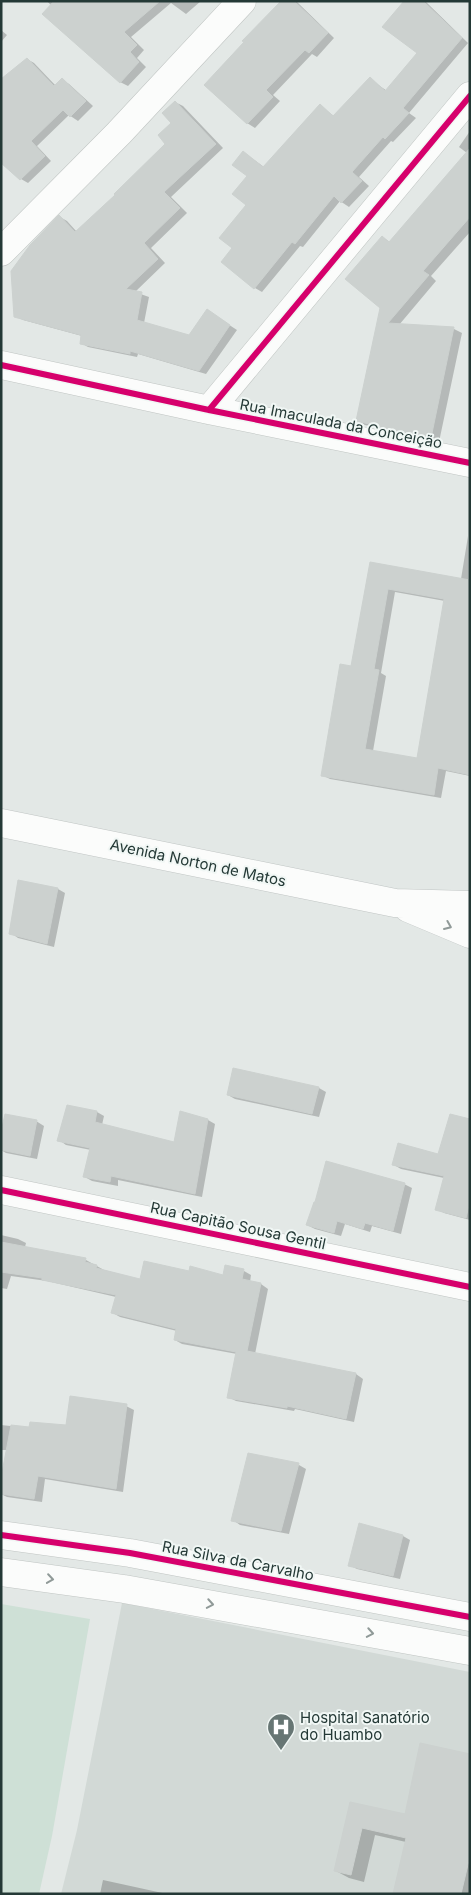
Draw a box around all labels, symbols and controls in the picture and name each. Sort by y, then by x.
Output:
street label: Rua Imaculada da Conceição [238,395,444,452]
street label: Avenida Norton de Matos [108,835,288,890]
one-way arrow [443,919,452,930]
street label: Rua Capitão Sousa Gentil [149,1198,328,1253]
street label: Rua Silva da Carvalho [160,1536,316,1585]
one-way arrow [45,1573,54,1583]
one-way arrow [206,1599,214,1609]
one-way arrow [365,1628,374,1638]
place label: Hospital Sanatório do Huambo [300,1708,430,1744]
hospital icon: Hospital Sanatório do Huambo [266,1712,296,1751]

